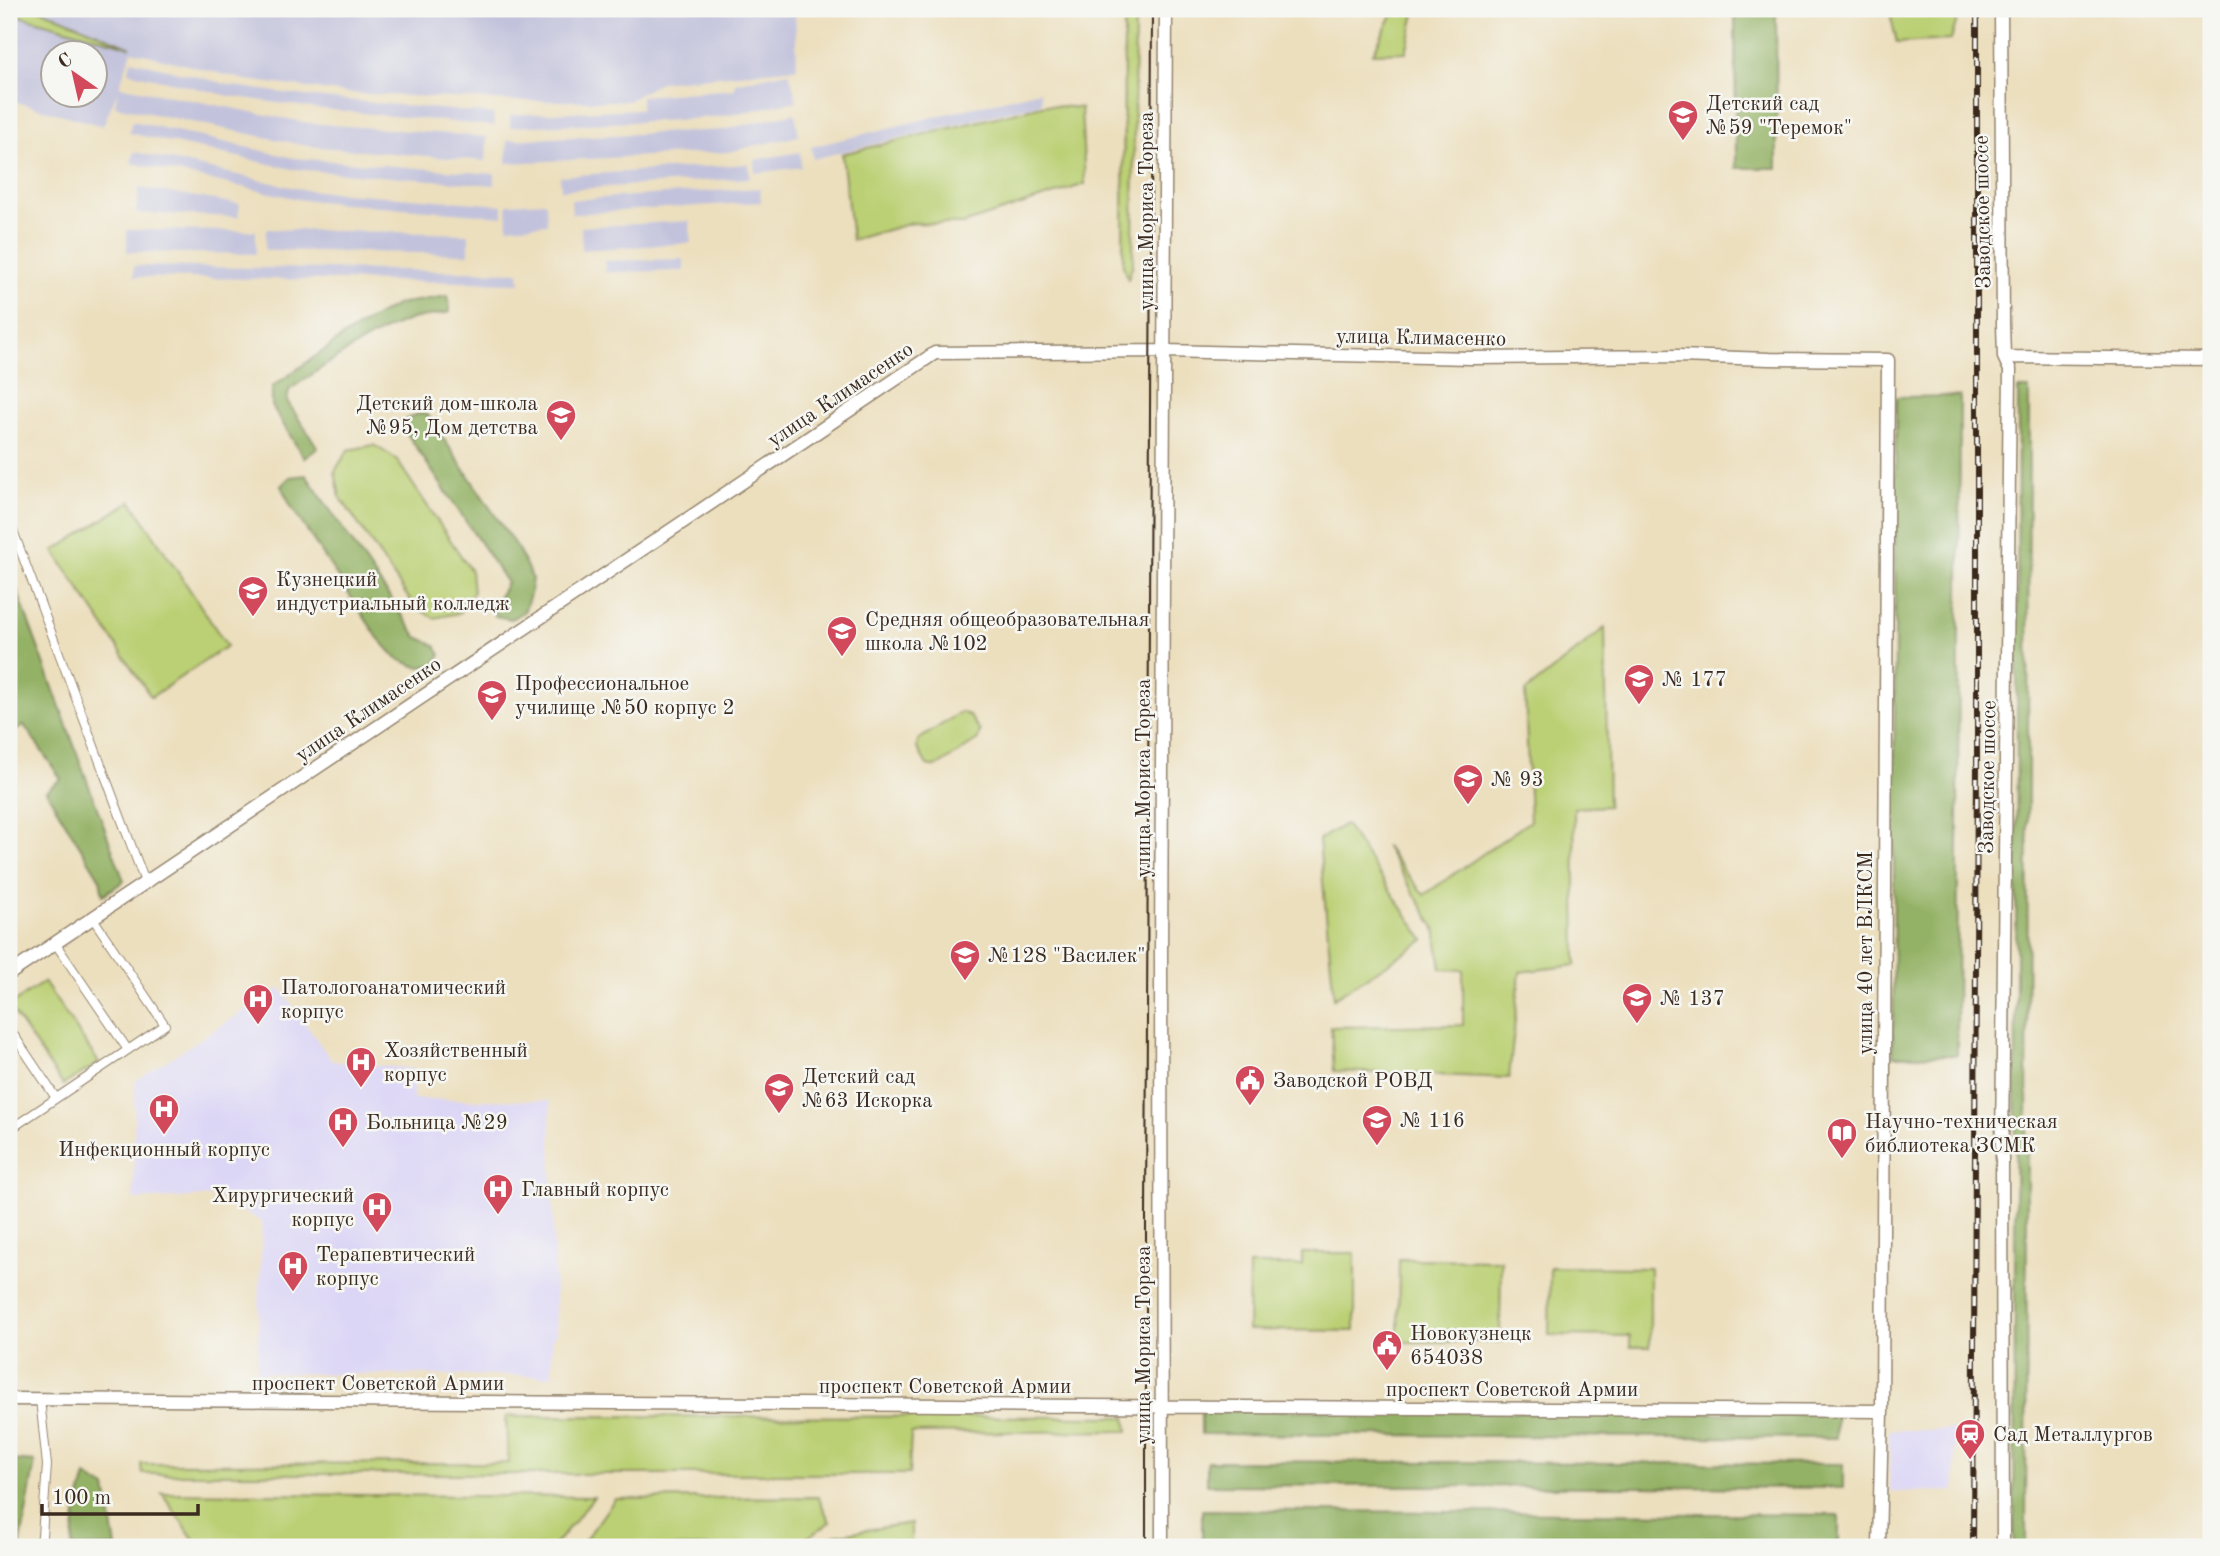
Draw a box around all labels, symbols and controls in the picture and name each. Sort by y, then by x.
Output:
north arrow [38,38,108,108]
text: С [55,51,76,73]
place label: Детский сад №59 "Теремок" [1706,94,1852,139]
school or university icon: Детский сад №59 "Теремок" [1666,98,1700,142]
street label: улица Мориса Тореза [1137,111,1158,311]
street label: Заводское шоссе [1972,135,1995,289]
street label: улица Климасенко [1336,327,1506,350]
street label: улица Климасенко [764,339,917,452]
place label: Детский дом-школа №95, Дом детства [356,394,538,439]
school or university icon: Детский дом-школа №95, Дом детства [544,398,578,442]
place label: Кузнецкий индустриальный колледж [276,570,510,615]
school or university icon: Кузнецкий индустриальный колледж [236,574,270,618]
place label: Средняя общеобразовательная школа №102 [865,610,1149,655]
school or university icon: Средняя общеобразовательная школа №102 [825,614,859,658]
street label: улица Климасенко [292,654,445,767]
school or university icon: № 177 [1622,662,1656,706]
place label: № 177 [1662,670,1727,691]
place label: Профессиональное училище №50 корпус 2 [515,674,735,719]
school or university icon: Профессиональное училище №50 корпус 2 [475,678,509,722]
street label: улица Мориса Тореза [1134,678,1155,878]
street label: Заводское шоссе [1977,700,2000,854]
school or university icon: № 93 [1451,762,1485,806]
place label: № 93 [1491,770,1544,791]
street label: улица 40 лет ВЛКСМ [1856,851,1877,1055]
school or university icon: №128 "Василек" [948,938,982,982]
place label: №128 "Василек" [988,946,1146,967]
place label: Патологоанатомический корпус [281,978,506,1023]
school or university icon: № 137 [1620,981,1654,1025]
hospital icon: Патологоанатомический корпус [241,982,275,1026]
place label: № 137 [1660,989,1725,1010]
place label: Хозяйственный корпус [384,1041,528,1086]
hospital icon: Хозяйственный корпус [344,1045,378,1089]
public building icon: Заводской РОВД [1233,1063,1267,1107]
place label: Детский сад №63 Искорка [802,1067,933,1112]
school or university icon: Детский сад №63 Искорка [762,1071,796,1115]
place label: Заводской РОВД [1273,1071,1432,1092]
hospital icon: Инфекционный корпус [147,1092,181,1136]
school or university icon: № 116 [1360,1103,1394,1147]
hospital icon: Больница №29 [326,1105,360,1149]
place label: № 116 [1400,1111,1465,1132]
place label: Научно-техническая библиотека ЗСМК [1865,1112,2058,1157]
place label: Больница №29 [366,1113,508,1134]
library icon: Научно-техническая библиотека ЗСМК [1825,1116,1859,1160]
place label: Инфекционный корпус [58,1140,270,1161]
hospital icon: Главный корпус [481,1172,515,1216]
place label: Главный корпус [521,1180,669,1201]
place label: Хирургический корпус [212,1186,354,1231]
hospital icon: Хирургический корпус [360,1190,394,1234]
place label: Терапевтический корпус [316,1245,475,1290]
street label: улица Мориса Тореза [1134,1245,1155,1445]
hospital icon: Терапевтический корпус [276,1249,310,1293]
place label: Новокузнецк 654038 [1410,1324,1532,1369]
public building icon: Новокузнецк 654038 [1370,1328,1404,1372]
street label: проспект Советской Армии [252,1374,504,1395]
street label: проспект Советской Армии [819,1377,1071,1398]
street label: проспект Советской Армии [1386,1380,1638,1401]
station icon: Сад Металлургов [1953,1417,1987,1461]
place label: Сад Металлургов [1993,1425,2153,1446]
scale bar [42,1472,198,1516]
text: 100 m [52,1488,111,1509]

